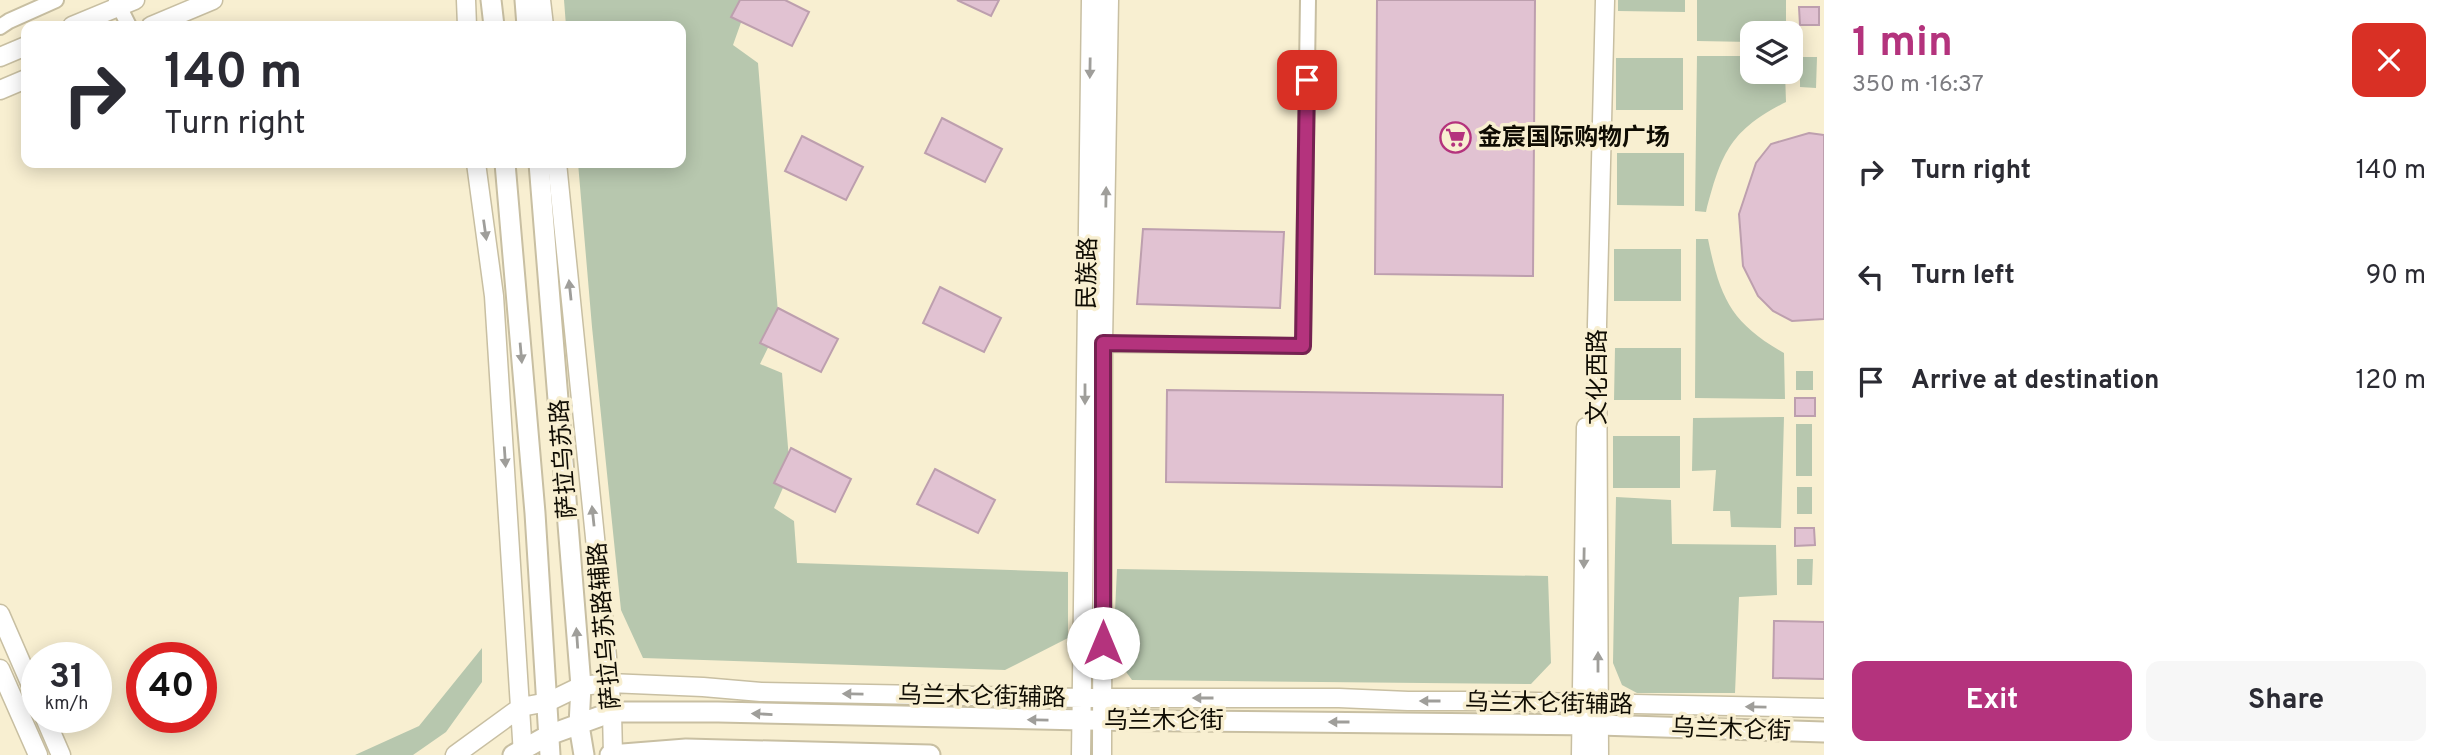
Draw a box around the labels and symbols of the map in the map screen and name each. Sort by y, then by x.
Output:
pin [1277,50,1337,110]
one-way arrow [1085,57,1096,79]
supermarket icon: 金宸国际购物广场 [1438,120,1472,154]
place label: 金宸国际购物广场 [1478,124,1670,154]
one-way arrow [1100,186,1112,208]
one-way arrow [480,219,491,241]
street label: 民族路 [1073,237,1105,309]
one-way arrow [564,279,575,301]
street label: 文化西路 [1584,329,1614,425]
one-way arrow [516,342,527,364]
one-way arrow [1079,383,1091,405]
street label: 萨拉乌苏路 [546,398,584,520]
one-way arrow [500,446,511,468]
one-way arrow [587,505,598,527]
street label: 萨拉乌苏路辅路 [584,541,628,711]
one-way arrow [1578,547,1589,569]
position arrow [1066,606,1140,680]
one-way arrow [571,627,582,649]
speed limit sign: 40 [126,642,217,733]
one-way arrow [1593,651,1604,673]
street label: 乌兰木仑街辅路 [898,682,1066,714]
one-way arrow [842,688,864,699]
street label: 乌兰木仑街辅路 [1465,689,1633,721]
one-way arrow [1192,692,1214,704]
one-way arrow [1419,695,1441,707]
one-way arrow [1745,701,1767,712]
street label: 乌兰木仑街 [1104,707,1224,737]
one-way arrow [751,709,773,720]
one-way arrow [1027,714,1049,725]
street label: 乌兰木仑街 [1670,714,1791,748]
one-way arrow [1328,716,1350,728]

